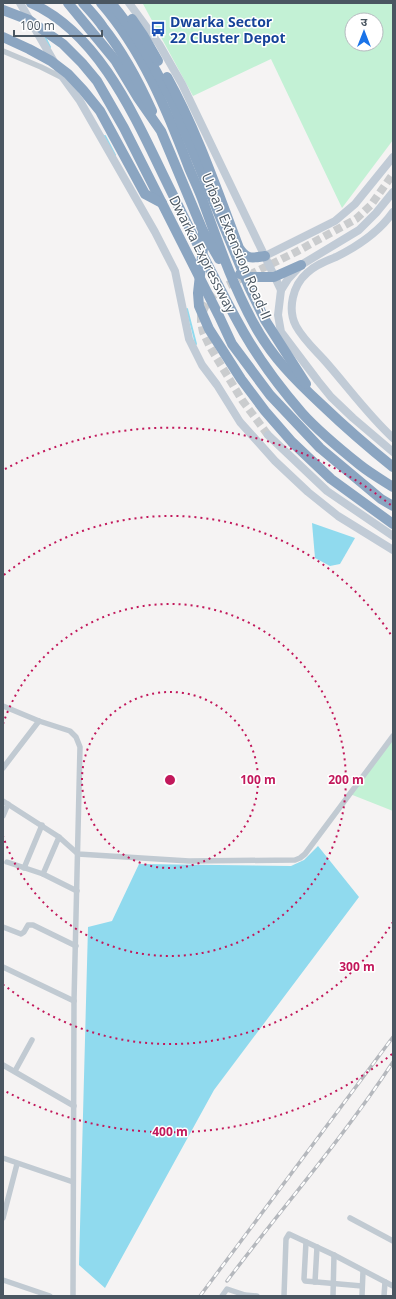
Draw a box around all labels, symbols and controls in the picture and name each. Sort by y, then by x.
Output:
scale bar [14,12,102,38]
place label: Dwarka Sector 22 Cluster Depot [170,12,286,47]
north arrow [344,12,384,52]
text: उ [361,14,368,29]
text: 100 m [20,17,55,34]
bus stop icon: Dwarka Sector 22 Cluster Depot [149,20,167,38]
street label: Urban Extension Road-II [197,170,277,322]
street label: Dwarka Expressway [165,192,241,317]
text: 100 m [240,771,276,788]
text: 200 m [328,771,364,788]
centre of rings [163,773,177,787]
text: 300 m [339,958,375,975]
text: 400 m [152,1123,188,1140]

